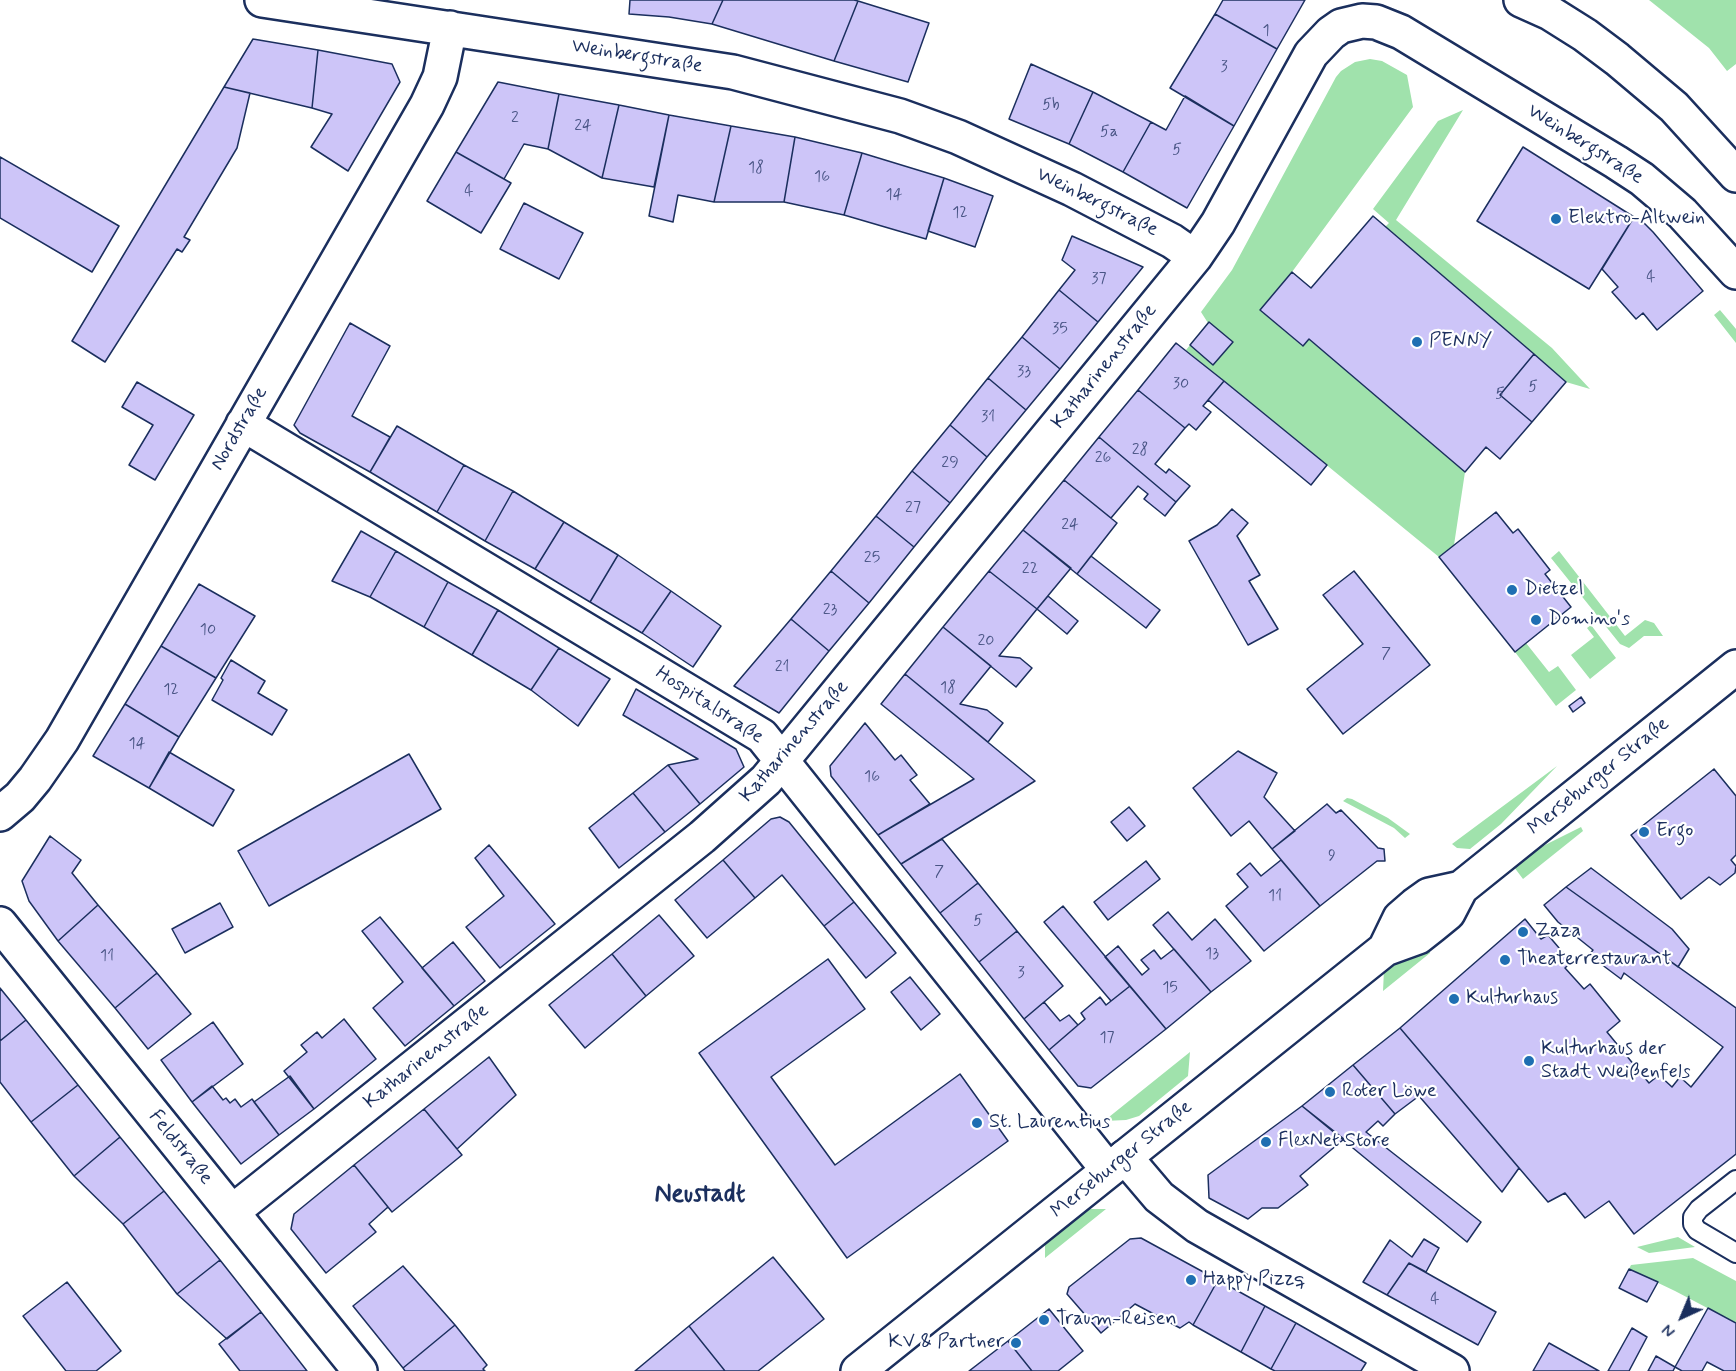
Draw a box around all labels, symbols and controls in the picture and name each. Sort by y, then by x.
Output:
house number: 1 [1262,22,1270,42]
street label: Weinbergstraße [570,35,704,79]
house number: 3 [1220,58,1228,78]
house number: 5b [1042,96,1060,116]
street label: Weinbergstraße [1522,100,1648,190]
house number: 2 [511,109,519,129]
house number: 24 [574,117,592,137]
house number: 5a [1100,123,1118,143]
house number: 5 [1172,141,1182,161]
house number: 18 [748,159,764,179]
street label: Weinbergstraße [1032,163,1162,243]
house number: 16 [814,168,830,188]
house number: 4 [464,182,474,202]
house number: 14 [886,186,902,206]
house number: 12 [952,204,968,224]
place label: Elektro-Altwein [1568,207,1705,231]
marker: Elektro-Altwein [1549,212,1563,226]
house number: 4 [1646,268,1656,288]
house number: 37 [1091,270,1107,290]
street label: Katharinenstraße [1047,300,1163,434]
house number: 35 [1052,320,1068,340]
place label: PENNY [1429,330,1492,354]
marker: PENNY [1410,335,1424,349]
house number: 33 [1017,363,1031,383]
house number: 30 [1173,375,1189,395]
house number: 5 [1528,378,1538,398]
street label: Nordstraße [206,383,274,475]
house number: 5 [1495,385,1505,405]
house number: 31 [981,408,995,428]
house number: 28 [1132,441,1148,461]
house number: 26 [1095,449,1111,469]
house number: 29 [941,454,959,474]
house number: 27 [905,499,921,519]
house number: 24 [1061,516,1079,536]
house number: 25 [864,549,880,569]
house number: 22 [1022,560,1038,580]
place label: Dietzel [1524,578,1583,602]
marker: Dietzel [1505,583,1519,597]
house number: 23 [823,601,837,621]
place label: Domino's [1548,608,1630,632]
marker: Domino's [1529,613,1543,627]
house number: 10 [200,621,216,641]
house number: 20 [978,632,994,652]
house number: 7 [1381,645,1391,665]
house number: 21 [775,658,789,678]
street label: Hospitalstraße [650,662,768,750]
street label: Katharinenstraße [735,676,855,808]
house number: 18 [940,679,956,699]
house number: 12 [163,681,179,701]
street label: Merseburger Straße [1524,713,1674,841]
house number: 14 [129,735,145,755]
house number: 16 [864,768,880,788]
place label: Ergo [1656,820,1693,844]
marker: Ergo [1637,825,1651,839]
house number: 9 [1328,847,1336,867]
house number: 7 [934,863,944,883]
house number: 11 [1268,887,1282,907]
house number: 5 [973,912,983,932]
place label: Zaza [1535,920,1581,944]
marker: Zaza [1516,925,1530,939]
house number: 13 [1205,945,1219,965]
house number: 11 [100,947,114,967]
place label: Theaterrestaurant [1517,948,1672,972]
marker: Theaterrestaurant [1498,953,1512,967]
house number: 3 [1017,964,1025,984]
house number: 15 [1162,979,1178,999]
place label: Kulturhaus [1466,987,1558,1011]
marker: Kulturhaus [1447,992,1461,1006]
street label: Katharinenstraße [360,999,494,1115]
house number: 17 [1099,1029,1115,1049]
place label: Kulturhaus der Stadt Weißenfels [1541,1038,1690,1085]
marker: Kulturhaus der Stadt Weißenfels [1522,1054,1536,1068]
place label: Roter Löwe [1342,1080,1437,1104]
marker: Roter Löwe [1323,1085,1337,1099]
street label: Merseburger Straße [1047,1096,1197,1224]
street label: Feldstraße [143,1106,217,1190]
place label: St. Laurentius [989,1111,1110,1135]
marker: St. Laurentius [970,1116,984,1130]
place label: FlexNet Store [1278,1130,1390,1154]
marker: FlexNet Store [1259,1135,1273,1149]
district label: Neustadt [655,1180,745,1212]
place label: Happy Pizzq [1203,1268,1305,1292]
marker: Happy Pizzq [1184,1273,1198,1287]
north arrow [1652,1287,1712,1347]
house number: 4 [1430,1290,1440,1310]
place label: Traum-Reisen [1056,1308,1177,1332]
marker: Traum-Reisen [1037,1313,1051,1327]
text: N [1658,1319,1680,1342]
place label: KV & Partner [888,1331,1004,1355]
marker: KV & Partner [1009,1336,1023,1350]

